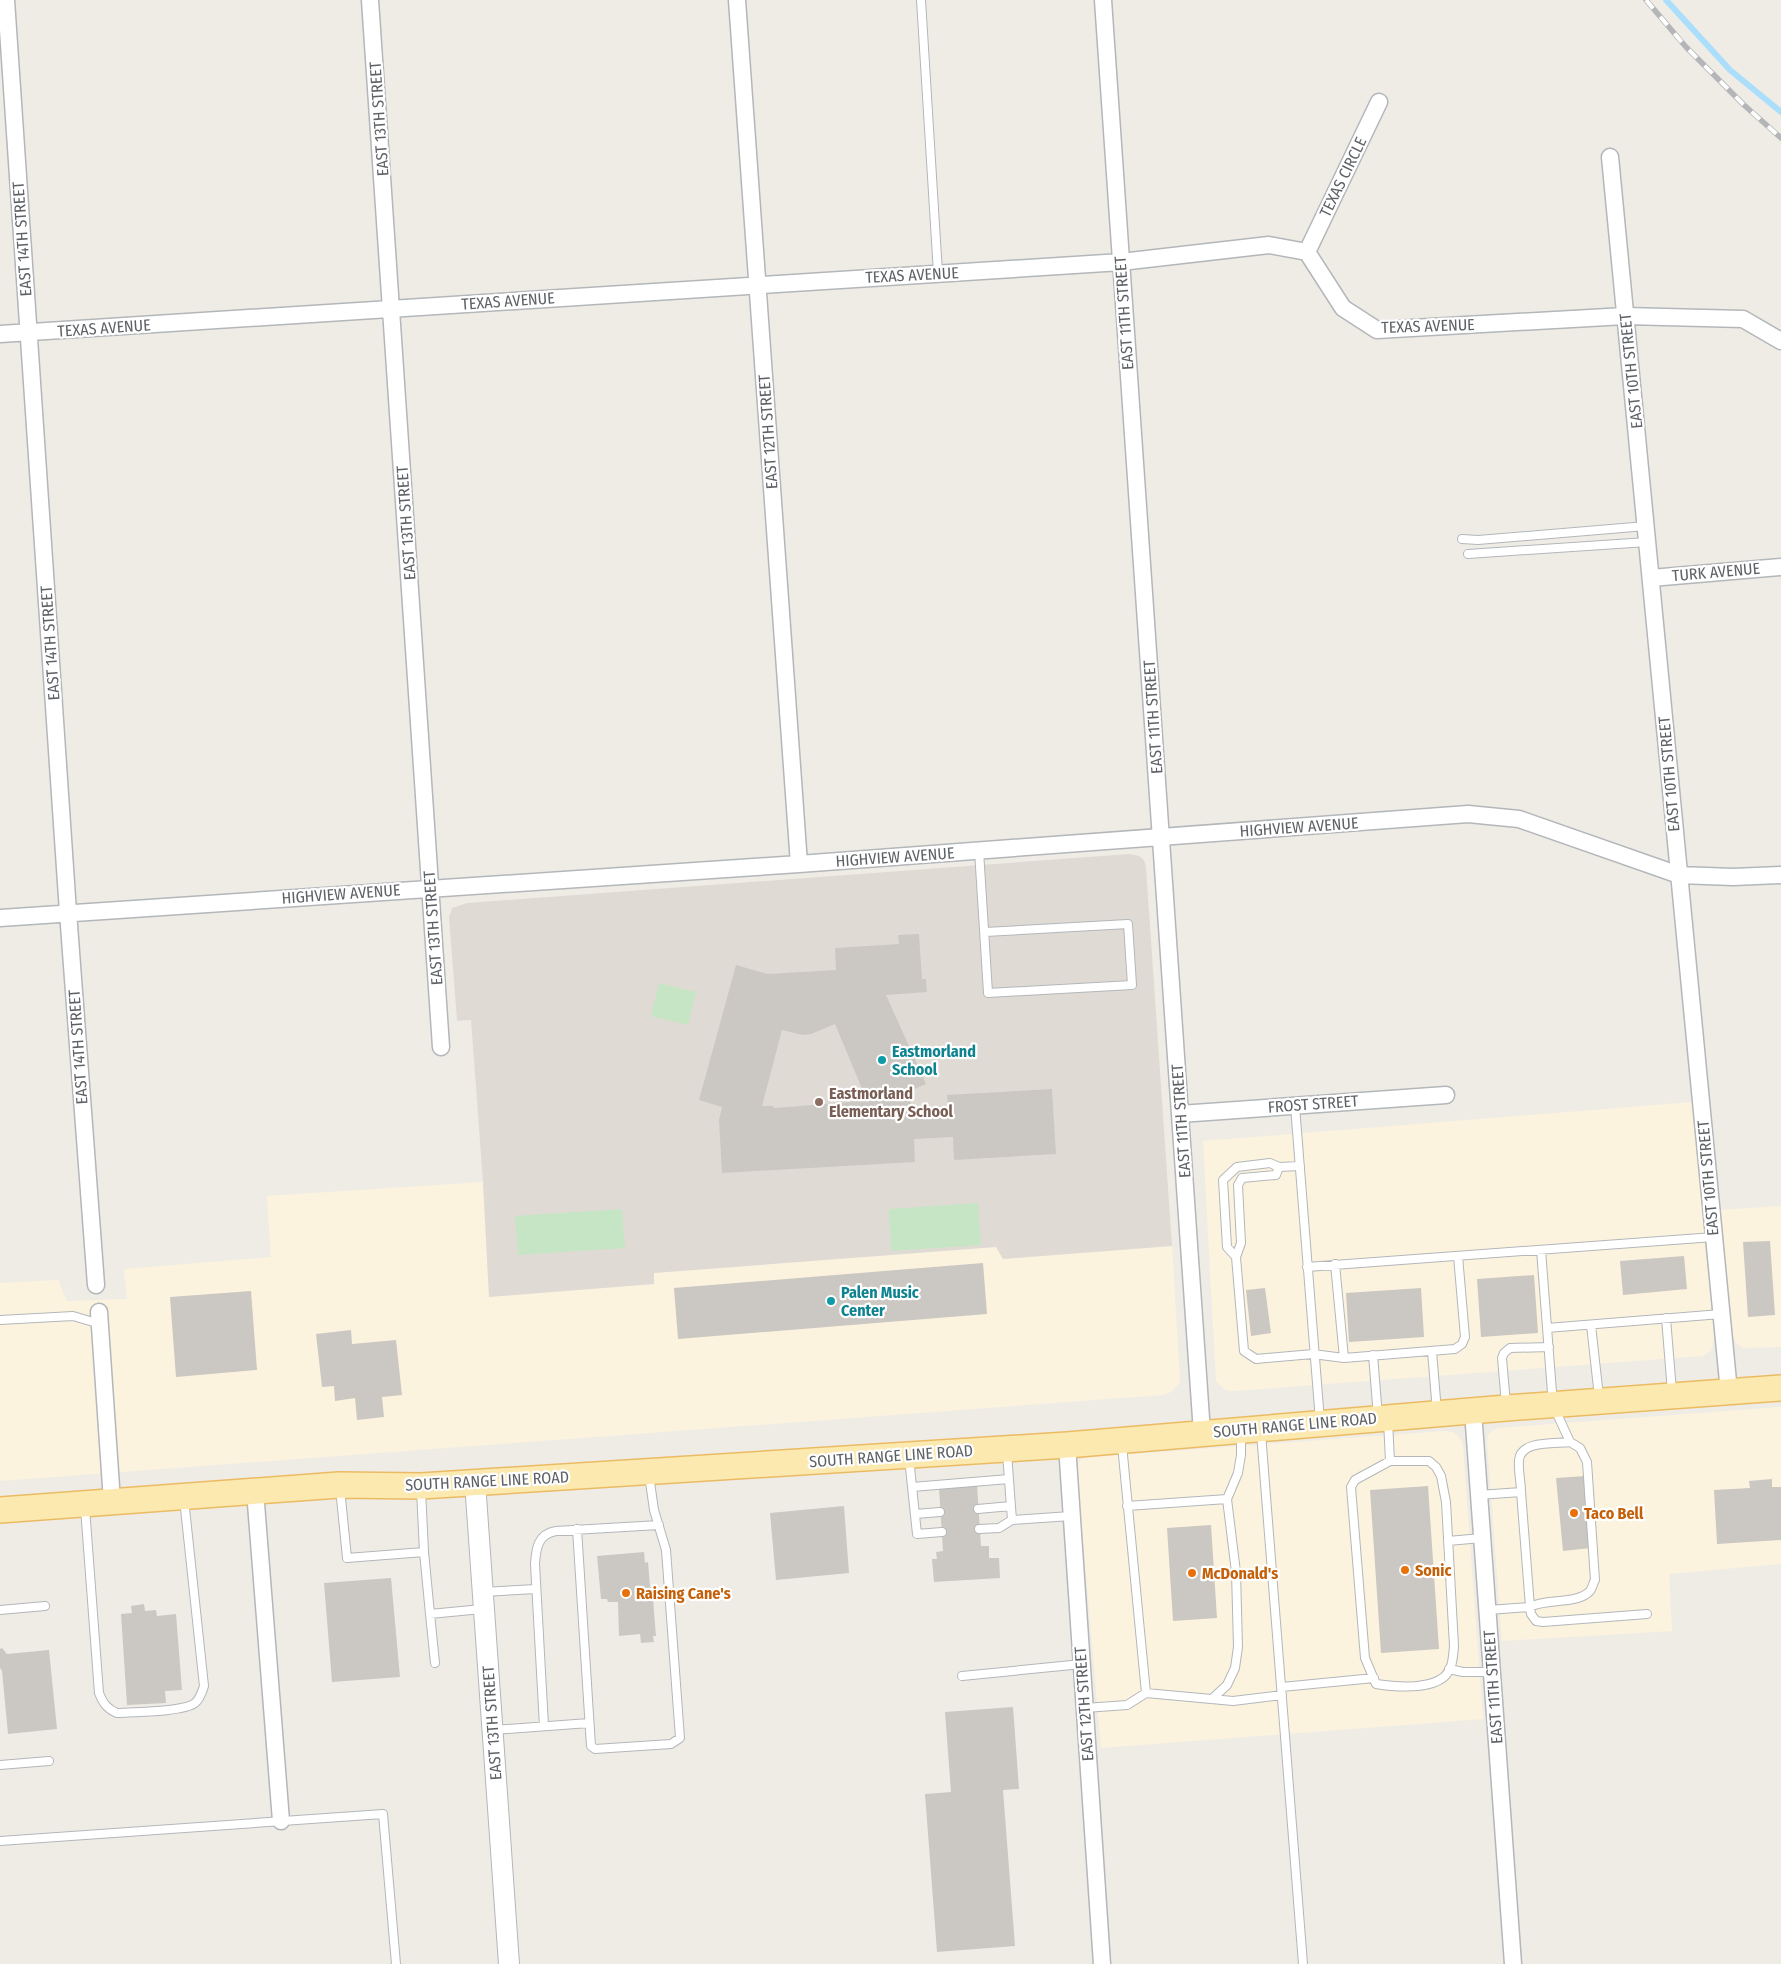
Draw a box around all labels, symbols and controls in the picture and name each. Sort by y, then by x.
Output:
street label: EAST 13TH STREET [365,61,392,177]
street label: TEXAS CIRCLE [1316,134,1370,220]
street label: EAST 14TH STREET [8,180,35,297]
street label: EAST 11TH STREET [1111,255,1137,370]
street label: TEXAS AVENUE [865,263,959,287]
street label: TEXAS AVENUE [461,288,555,314]
street label: EAST 10TH STREET [1615,312,1646,430]
street label: TEXAS AVENUE [57,315,151,341]
street label: TEXAS AVENUE [1381,315,1475,337]
street label: EAST 12TH STREET [754,374,781,490]
street label: EAST 13TH STREET [392,465,419,581]
street label: TURK AVENUE [1671,559,1761,585]
street label: EAST 14TH STREET [36,584,63,701]
street label: EAST 11TH STREET [1140,659,1166,774]
street label: EAST 10TH STREET [1654,715,1684,832]
street label: HIGHVIEW AVENUE [1239,813,1359,841]
street label: HIGHVIEW AVENUE [835,843,955,871]
street label: EAST 13TH STREET [419,870,446,986]
street label: HIGHVIEW AVENUE [281,880,401,908]
street label: EAST 14TH STREET [64,988,91,1105]
place label: Eastmorland School [892,1042,976,1079]
marker: Eastmorland School [876,1054,888,1066]
street label: EAST 11TH STREET [1168,1063,1194,1178]
place label: Eastmorland Elementary School [829,1084,954,1121]
street label: FROST STREET [1267,1091,1359,1117]
marker: Eastmorland Elementary School [813,1096,825,1108]
street label: EAST 10TH STREET [1693,1119,1723,1236]
place label: Palen Music Center [841,1283,919,1320]
marker: Palen Music Center [825,1295,837,1307]
street label: SOUTH RANGE LINE ROAD [1212,1408,1378,1442]
street label: SOUTH RANGE LINE ROAD [809,1441,973,1471]
street label: SOUTH RANGE LINE ROAD [405,1467,569,1495]
place label: Taco Bell [1584,1504,1644,1523]
marker: Taco Bell [1568,1507,1580,1519]
place label: Sonic [1415,1561,1451,1580]
place label: McDonald's [1202,1564,1278,1583]
marker: Sonic [1399,1564,1411,1576]
marker: McDonald's [1186,1567,1198,1579]
place label: Raising Cane's [636,1584,731,1603]
marker: Raising Cane's [620,1587,632,1599]
street label: EAST 11TH STREET [1480,1629,1506,1744]
street label: EAST 12TH STREET [1070,1646,1097,1762]
street label: EAST 13TH STREET [478,1665,505,1781]

